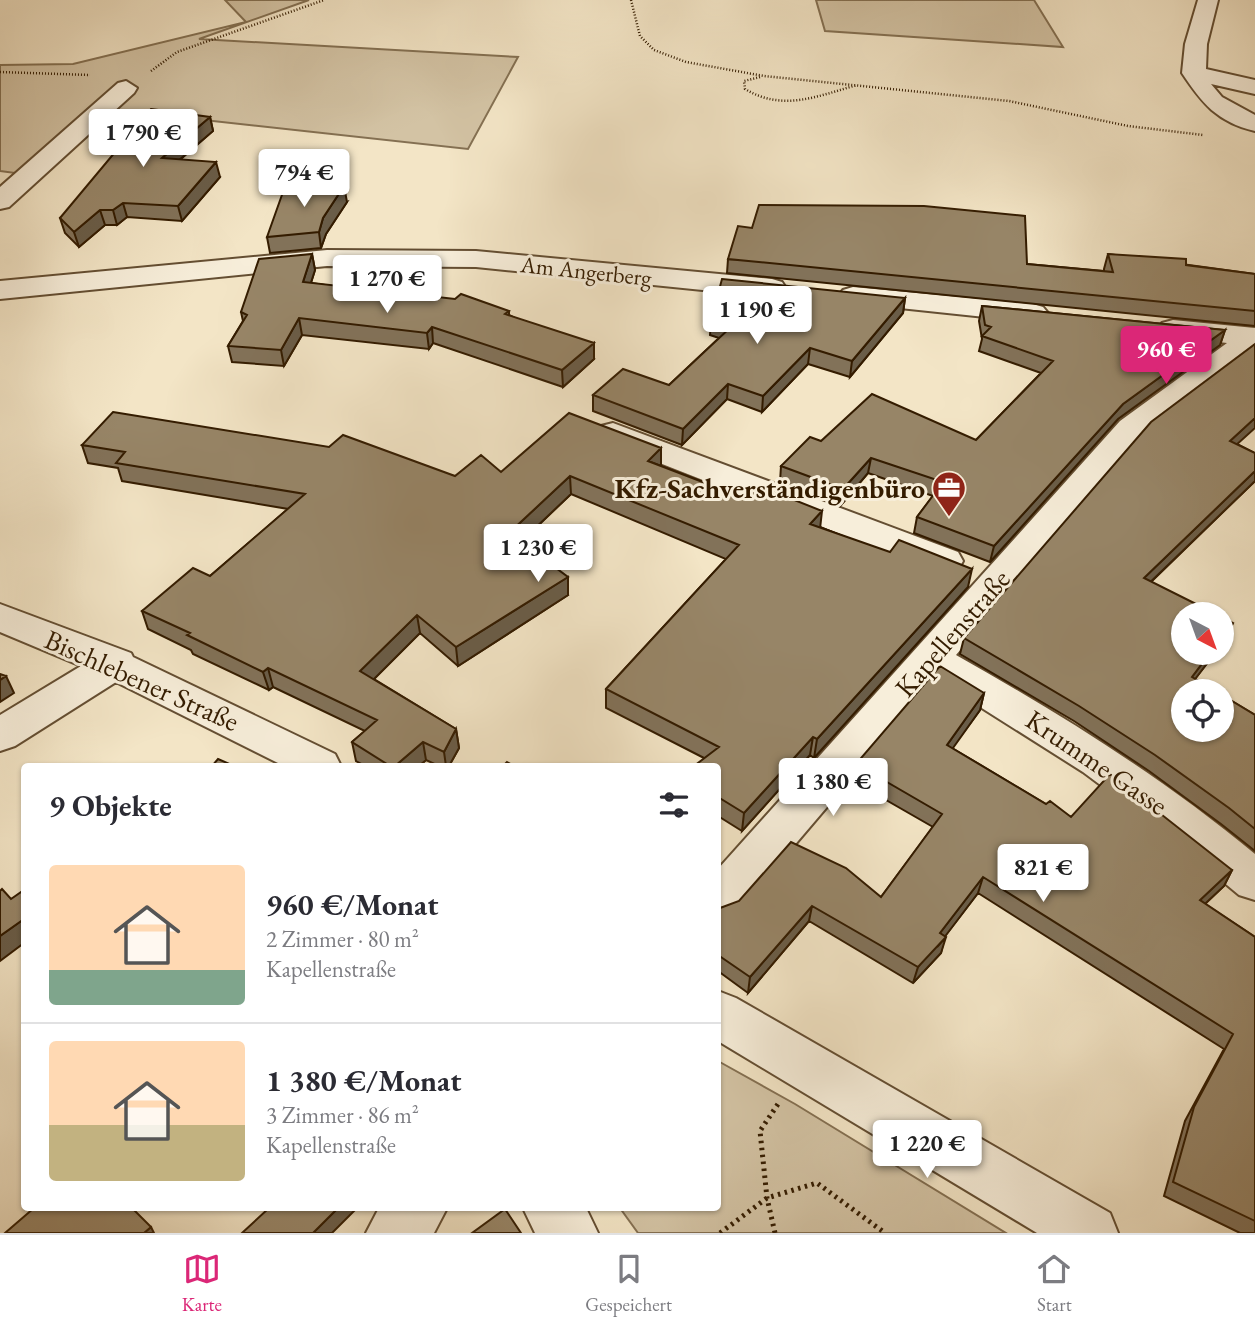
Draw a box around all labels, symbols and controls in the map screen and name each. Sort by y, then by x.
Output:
pin: 1 790 € [78,110,208,169]
text: 1 790 € [105,117,181,147]
pin: 794 € [255,150,353,209]
text: 794 € [275,157,333,187]
street label: Am Angerberg [518,249,654,293]
pin: 1 270 € [322,256,452,315]
text: 1 270 € [349,263,425,293]
pin: 1 190 € [692,286,822,346]
text: 1 190 € [719,294,795,324]
pin: 960 € [1117,326,1215,386]
text: 960 € [1137,334,1195,364]
office icon: Kfz-Sachverständigenbüro [930,469,968,518]
place label: Kfz-Sachverständigenbüro [615,470,925,506]
pin: 1 230 € [473,524,603,584]
text: 1 230 € [500,532,576,562]
street label: Kapellenstraße [887,561,1018,705]
north arrow [1171,602,1234,665]
map controls [1171,602,1234,742]
street label: Bischlebener Straße [39,621,245,739]
button: locate [1171,679,1234,742]
street label: Krumme Gasse [1019,701,1175,823]
pin: 1 380 € [768,758,898,818]
text: 1 380 € [795,766,871,796]
text: 9 Objekte [49,786,172,825]
icon: filters [655,786,693,824]
pin: 821 € [994,844,1092,904]
text: 821 € [1014,852,1072,882]
text: 960 €/Monat [266,885,438,924]
icon: home [105,893,189,977]
text: 2 Zimmer · 80 m² [266,924,419,954]
text: Kapellenstraße [266,954,396,984]
text: 1 380 €/Monat [266,1061,461,1100]
icon: home [105,1069,189,1153]
text: 3 Zimmer · 86 m² [266,1100,419,1130]
pin: 1 220 € [862,1120,992,1180]
text: 1 220 € [889,1128,965,1158]
text: Kapellenstraße [266,1130,396,1160]
tab: Karte [182,1250,222,1317]
tab: Gespeichert [585,1250,672,1317]
tab: Start [1035,1250,1073,1317]

